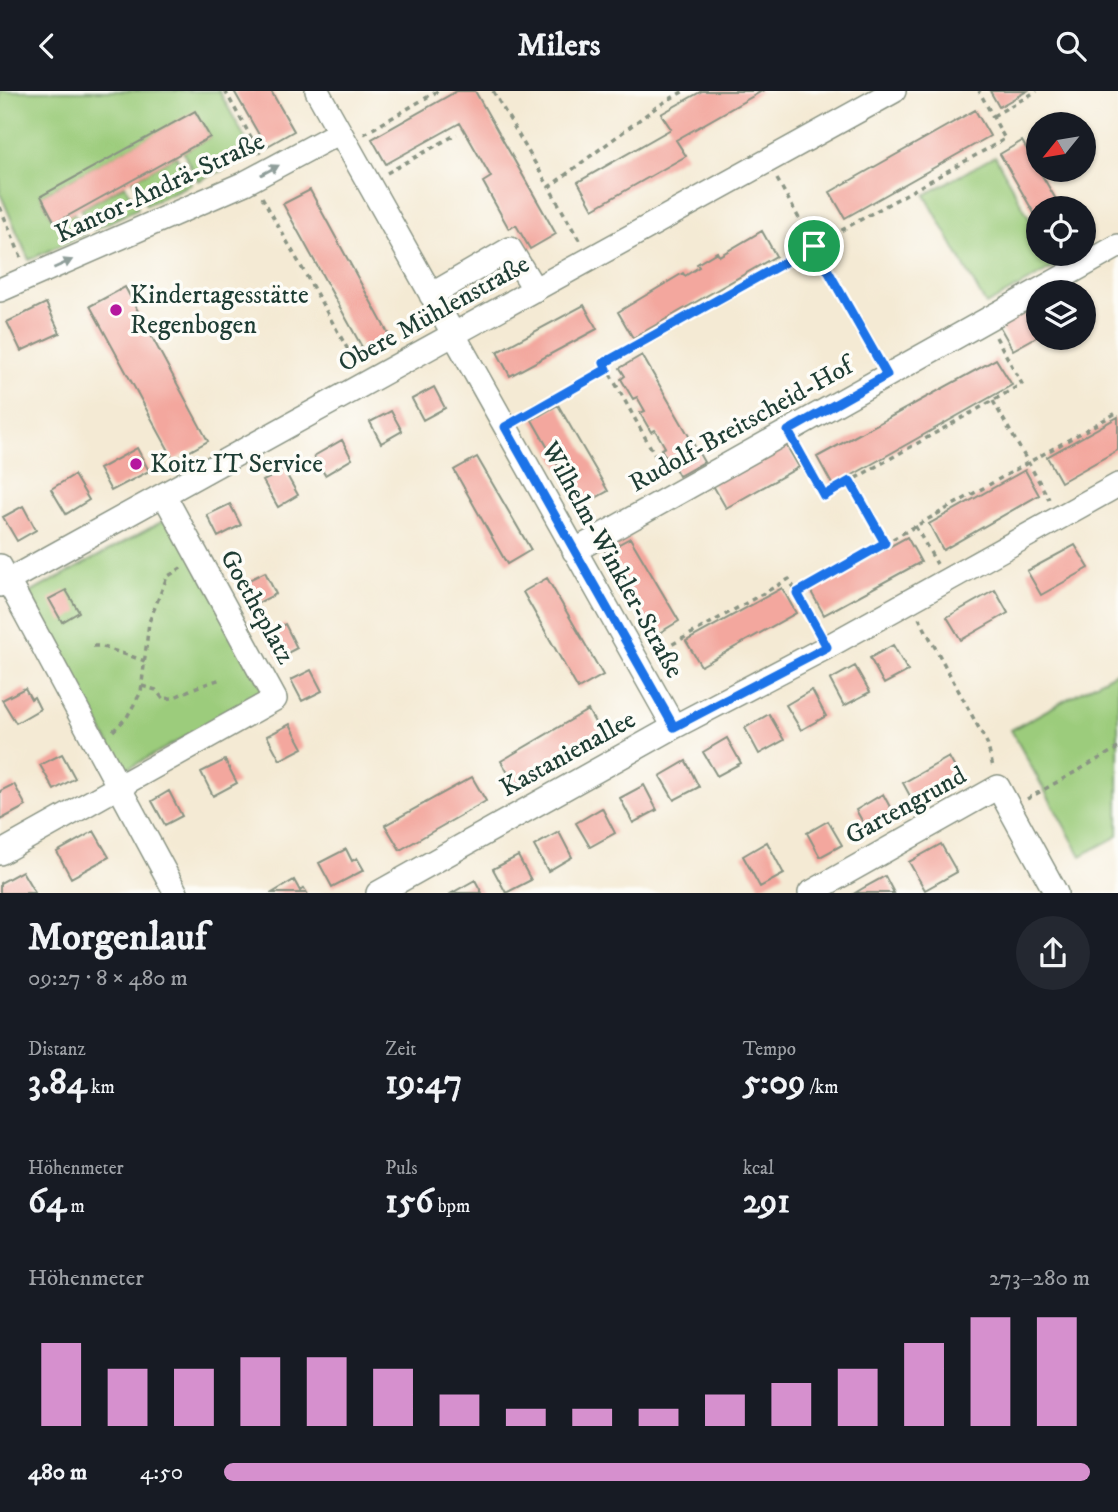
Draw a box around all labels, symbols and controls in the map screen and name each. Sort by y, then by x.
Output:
text: Milers [518,26,600,66]
icon: back [28,27,66,65]
icon: search [1052,27,1090,65]
north arrow [1026,112,1096,182]
map controls [1026,112,1096,350]
street label: Kantor-Andrä-Straße [50,125,270,251]
one-way arrow [260,164,280,176]
button: locate [1026,196,1096,266]
pin [784,216,844,276]
icon: arrive [795,227,833,265]
street label: Obere Mühlenstraße [333,248,535,380]
one-way arrow [53,258,73,270]
place label: Kindertagesstätte Regenbogen [130,279,309,342]
button: layers [1026,280,1096,350]
marker: Kindertagesstätte Regenbogen [108,302,124,318]
street label: Rudolf-Breitscheid-Hof [624,348,862,500]
street label: Wilhelm-Winkler-Straße [533,435,691,684]
place label: Koitz IT Service [150,448,323,481]
marker: Koitz IT Service [128,456,144,472]
street label: Goetheplatz [212,544,302,670]
street label: Kastanienallee [494,703,642,805]
street label: Gartengrund [840,759,972,853]
text: Morgenlauf [28,914,207,962]
button: share [1016,916,1090,990]
text: 09:27 · 8 × 480 m [28,964,188,993]
text: Distanz [28,1038,86,1061]
text: Zeit [385,1038,416,1061]
text: Tempo [743,1038,796,1061]
text: 3.84 [28,1061,87,1105]
text: 19:47 [385,1061,462,1105]
text: 5:09 [743,1061,805,1105]
text: km [87,1076,115,1099]
text: /km [805,1076,838,1099]
text: Höhenmeter [28,1157,124,1180]
text: Puls [385,1157,418,1180]
text: kcal [743,1157,774,1180]
text: 64 [28,1180,66,1224]
text: 156 [385,1180,434,1224]
text: 291 [743,1180,790,1224]
text: m [66,1195,85,1218]
text: bpm [434,1195,470,1218]
text: Höhenmeter [28,1264,144,1293]
text: 273–280 m [989,1264,1090,1293]
text: 480 m [28,1458,87,1487]
text: 4:50 [140,1458,183,1487]

